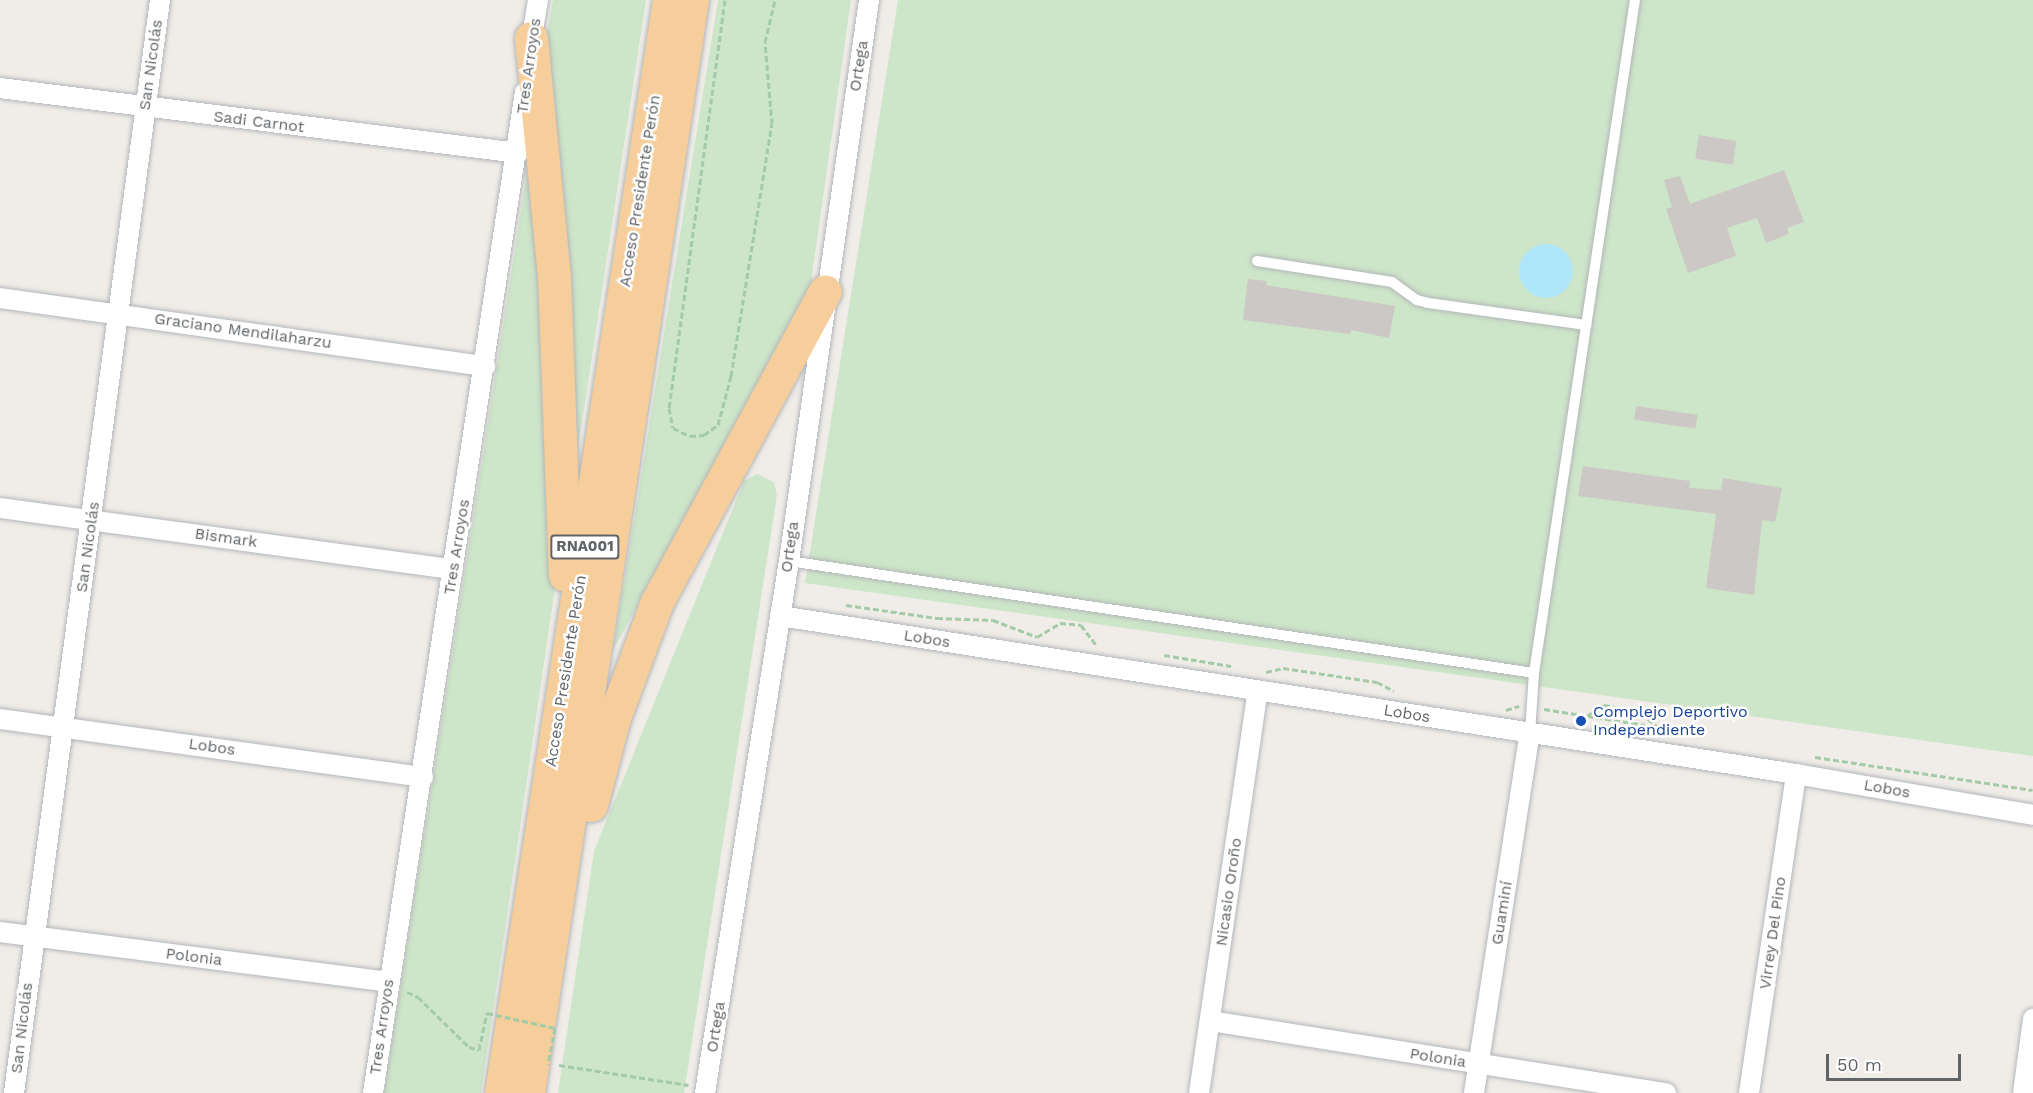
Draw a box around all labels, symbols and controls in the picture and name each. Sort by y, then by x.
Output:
street label: Tres Arroyos [513,17,545,115]
street label: San Nicolás [135,18,167,112]
street label: Ortega [845,39,873,93]
street label: Acceso Presidente Perón [615,94,665,288]
street label: Sadi Carnot [212,107,306,137]
street label: Graciano Mendilaharzu [153,309,333,353]
street label: Tres Arroyos [440,498,474,596]
street label: San Nicolás [72,500,104,594]
street label: Ortega [777,520,803,574]
street label: Bismark [193,524,259,552]
road number: RNA001 [549,535,621,559]
street label: Acceso Presidente Perón [541,574,591,768]
street label: Lobos [902,626,952,652]
street label: Lobos [1382,701,1432,727]
place label: Complejo Deportivo Independiente [1593,702,1748,740]
marker: Complejo Deportivo Independiente [1574,714,1588,728]
street label: Lobos [187,734,237,760]
street label: Lobos [1862,775,1912,803]
street label: Nicasio Oroño [1212,837,1246,947]
street label: Virrey Del Pino [1756,875,1790,991]
street label: Guaminí [1487,880,1517,946]
street label: Polonia [165,944,223,970]
street label: Tres Arroyos [366,978,398,1076]
street label: San Nicolás [7,981,37,1075]
street label: Ortega [702,1000,730,1054]
scale bar [1829,1042,1964,1080]
street label: Polonia [1408,1044,1468,1072]
text: 50 m [1837,1054,1882,1075]

